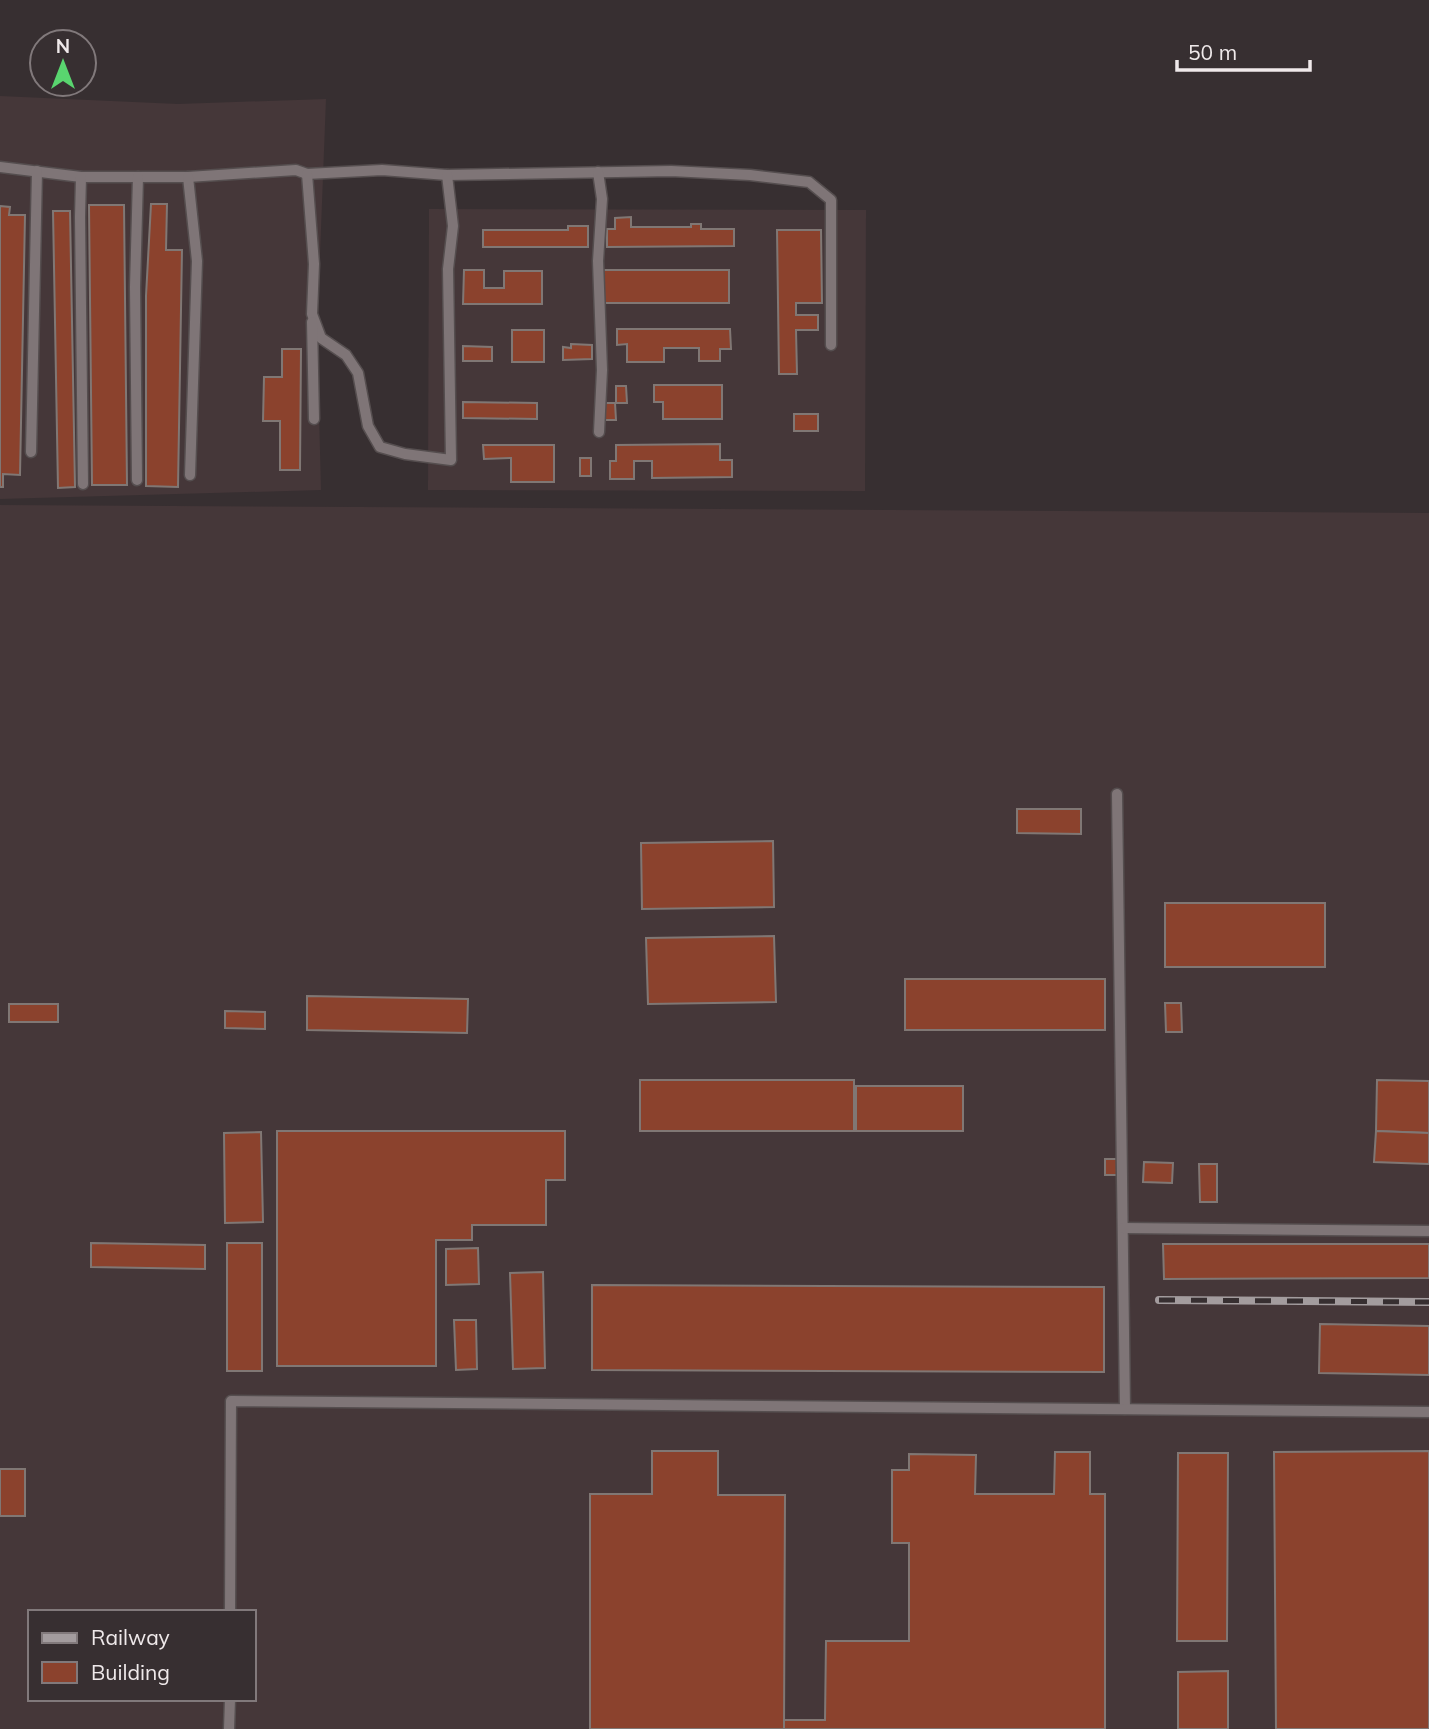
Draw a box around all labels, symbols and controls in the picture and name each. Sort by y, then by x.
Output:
north arrow [28,28,98,98]
scale bar [1177,28,1310,72]
text: N [56,34,70,58]
text: 50 m [1188,39,1237,65]
legend [28,1610,256,1701]
text: Railway [91,1624,170,1650]
text: Building [91,1659,170,1685]

